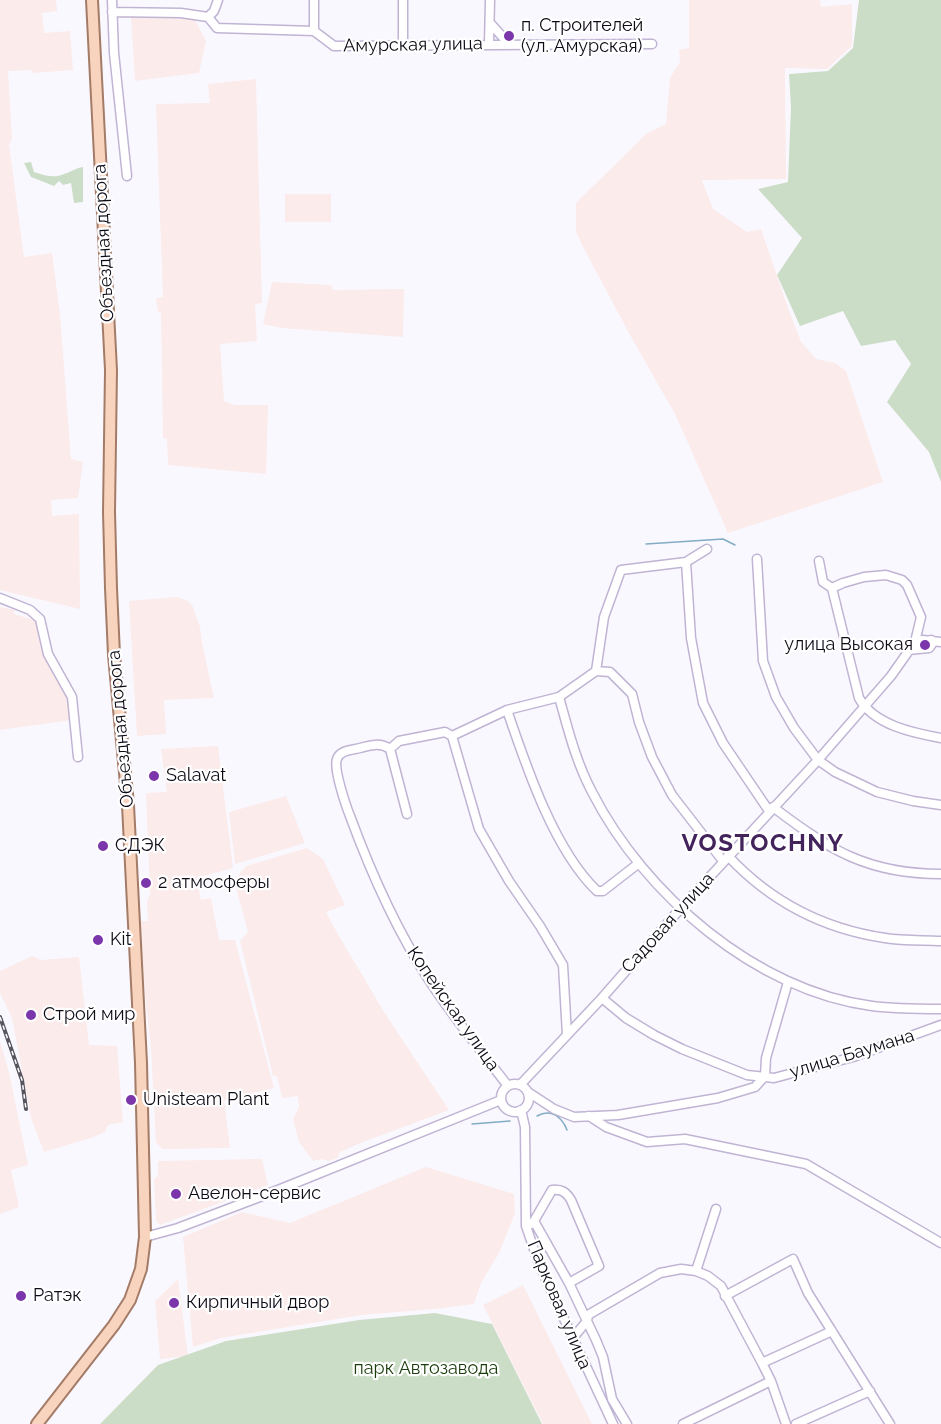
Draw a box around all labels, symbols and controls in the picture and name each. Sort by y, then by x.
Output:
place label: п. Строителей (ул. Амурская) [521,15,643,57]
marker: п. Строителей (ул. Амурская) [502,29,516,43]
street label: Амурская улица [343,33,483,57]
street label: Объездная дорога [89,163,119,323]
place label: улица Высокая [784,634,913,656]
marker: улица Высокая [918,638,932,652]
street label: Объездная дорога [103,649,139,809]
place label: Salavat [166,765,226,787]
marker: Salavat [147,769,161,783]
district label: VOSTOCHNY [682,830,844,858]
place label: СДЭК [115,835,165,857]
marker: СДЭК [96,839,110,853]
street label: Садовая улица [617,868,719,978]
place label: 2 атмосферы [158,872,270,894]
marker: 2 атмосферы [139,876,153,890]
place label: Kit [110,929,132,951]
marker: Kit [91,933,105,947]
street label: Копейская улица [402,943,504,1075]
place label: Строй мир [43,1004,135,1026]
marker: Строй мир [24,1008,38,1022]
street label: улица Баумана [787,1025,917,1083]
place label: Unisteam Plant [143,1089,269,1111]
marker: Unisteam Plant [124,1093,138,1107]
place label: Авелон-сервис [188,1183,321,1205]
marker: Авелон-сервис [169,1187,183,1201]
street label: Парковая улица [522,1237,596,1373]
place label: Ратэк [33,1285,82,1307]
marker: Ратэк [14,1289,28,1303]
place label: Кирпичный двор [186,1292,329,1314]
marker: Кирпичный двор [167,1296,181,1310]
park label: парк Автозавода [354,1358,498,1380]

